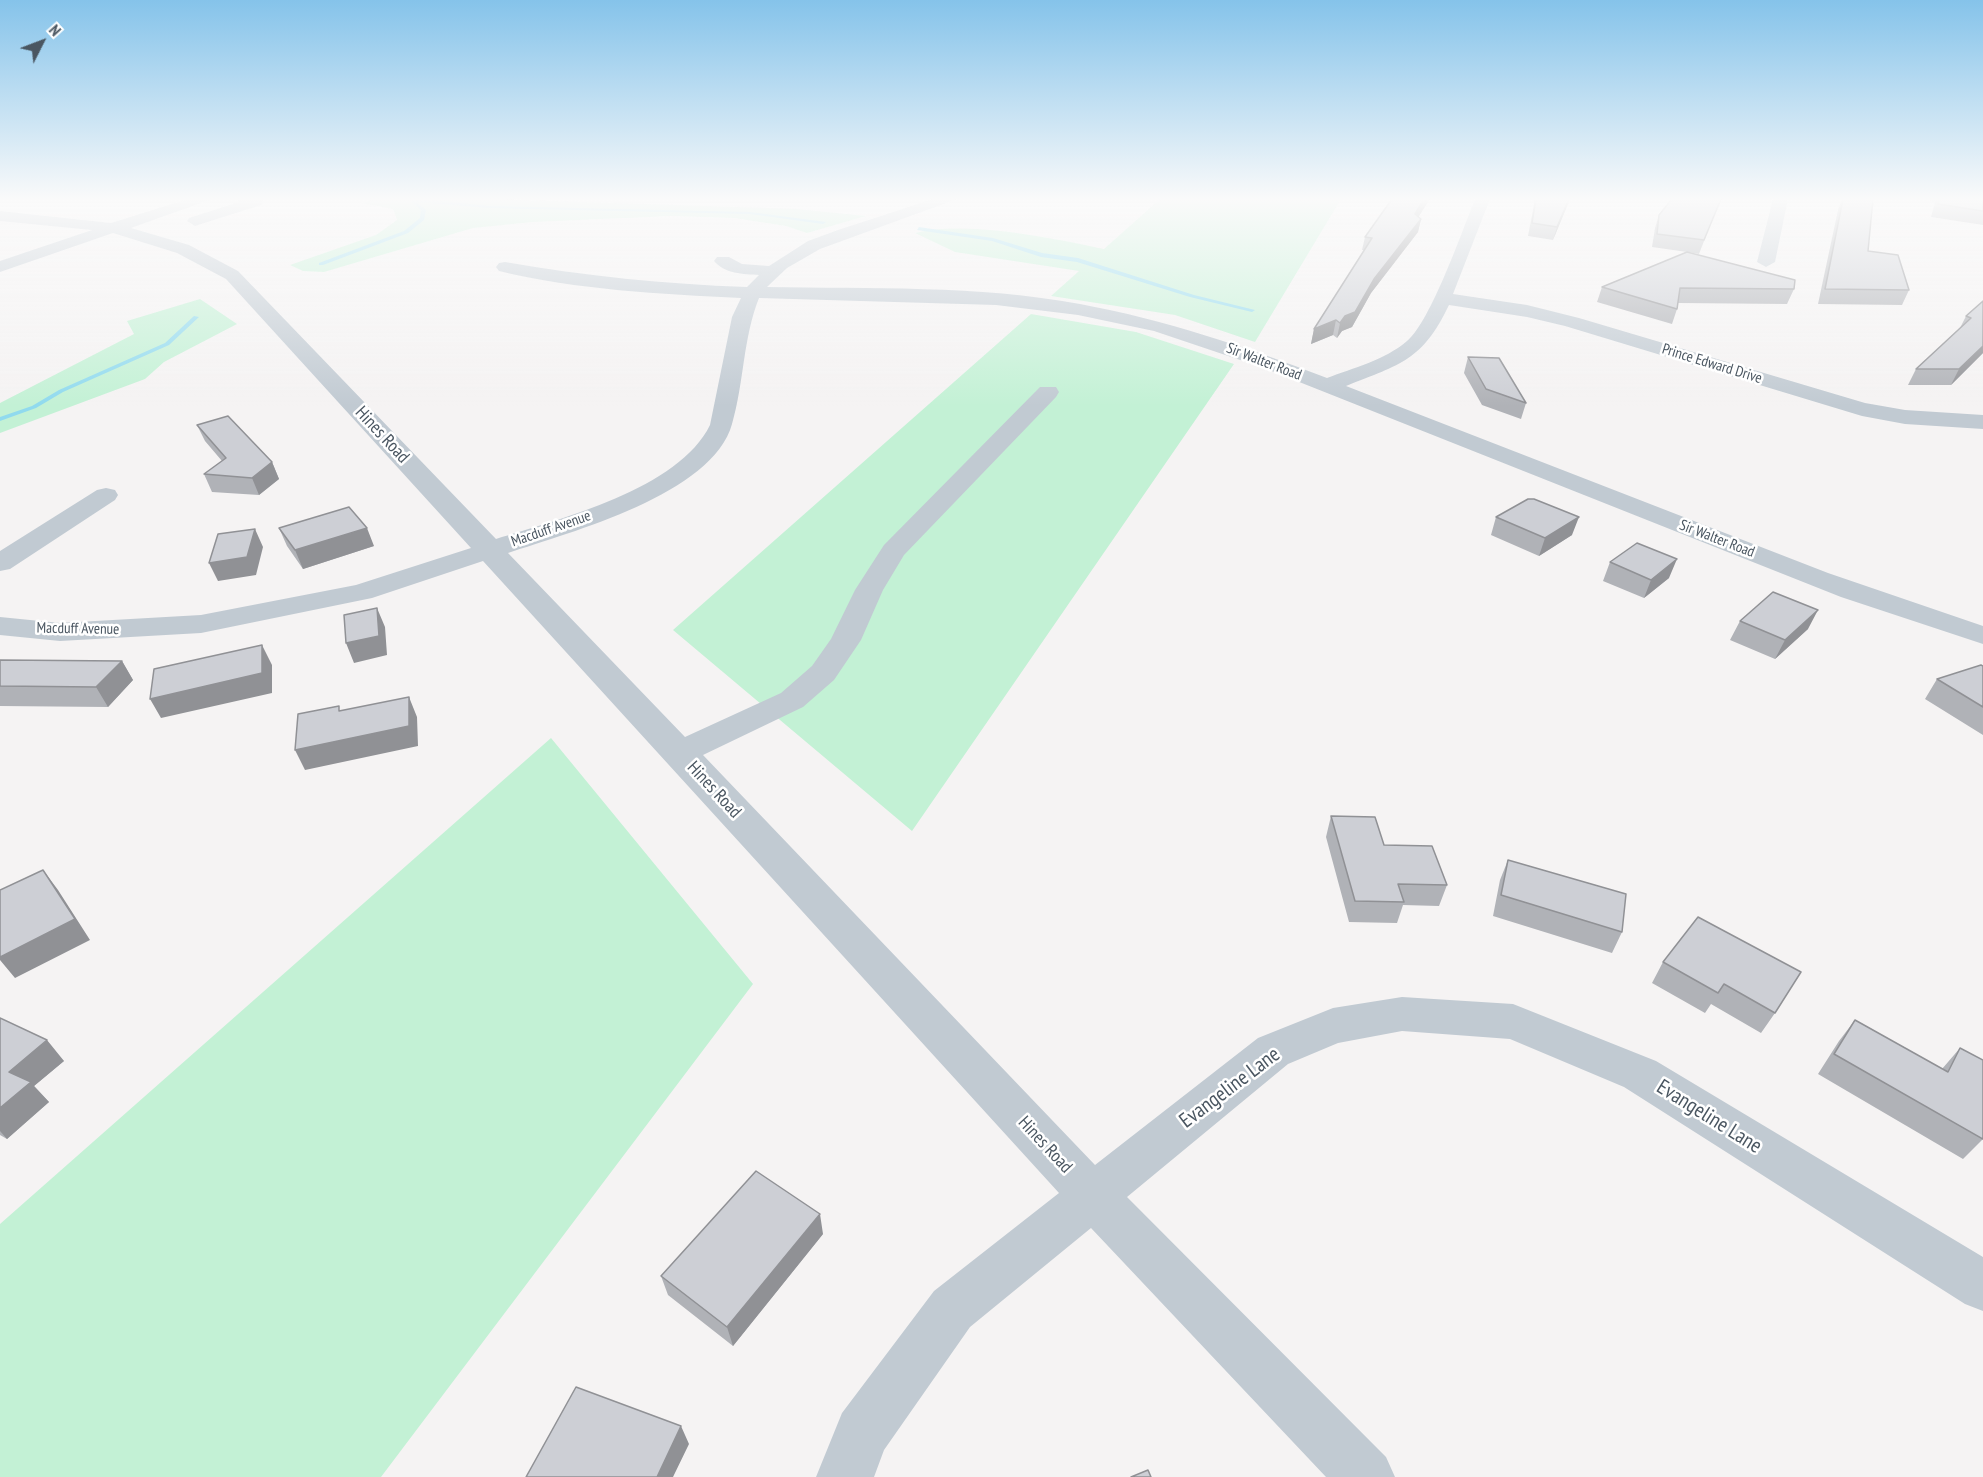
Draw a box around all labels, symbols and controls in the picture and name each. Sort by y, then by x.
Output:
north arrow [12,12,72,72]
text: N [45,20,66,40]
street label: Sir Walter Road [1224,339,1304,385]
street label: Prince Edward Drive [1660,340,1764,388]
street label: Hines Road [350,402,414,468]
street label: Macduff Avenue [509,507,593,551]
street label: Sir Walter Road [1677,516,1757,562]
street label: Macduff Avenue [36,619,120,639]
street label: Hines Road [682,757,746,823]
street label: Evangeline Lane [1175,1042,1285,1134]
street label: Evangeline Lane [1652,1075,1766,1159]
street label: Hines Road [1013,1112,1077,1178]

